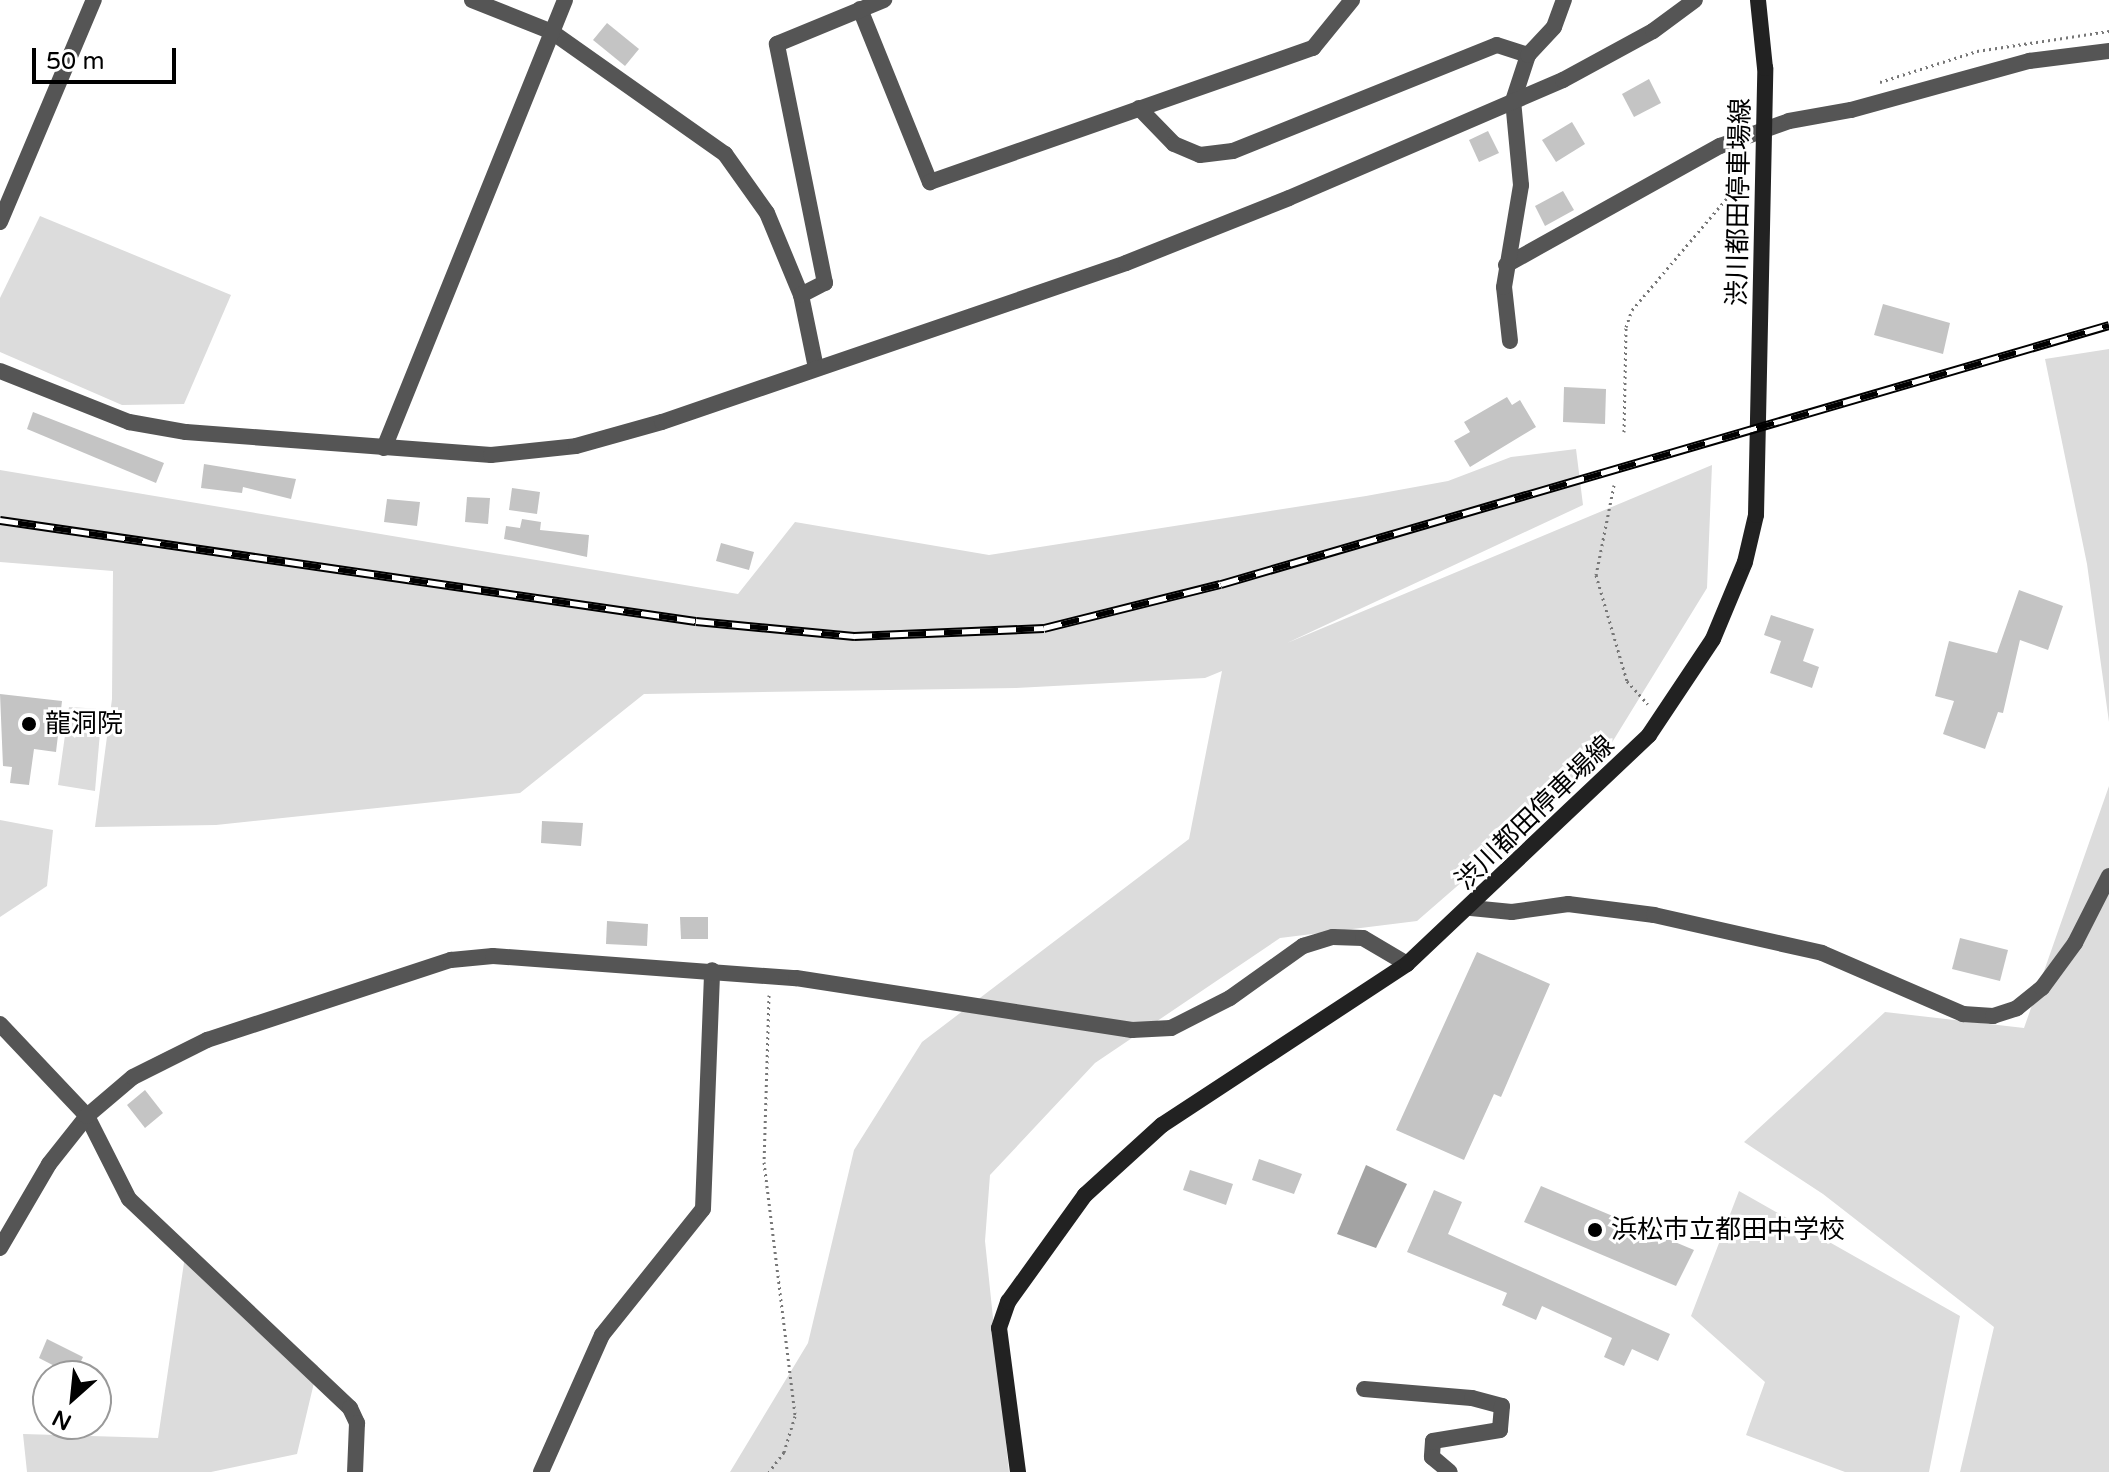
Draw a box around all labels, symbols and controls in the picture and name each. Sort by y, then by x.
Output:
scale bar [36,32,180,82]
text: 50 m [46,47,104,76]
street label: 渋川都田停車場線 [1722,98,1756,306]
place label: 龍洞院 [45,708,123,740]
marker: 龍洞院 [20,715,38,733]
street label: 渋川都田停車場線 [1449,730,1621,896]
place label: 浜松市立都田中学校 [1611,1214,1845,1246]
marker: 浜松市立都田中学校 [1586,1221,1604,1239]
north arrow [32,1360,112,1440]
text: N [48,1404,76,1435]

